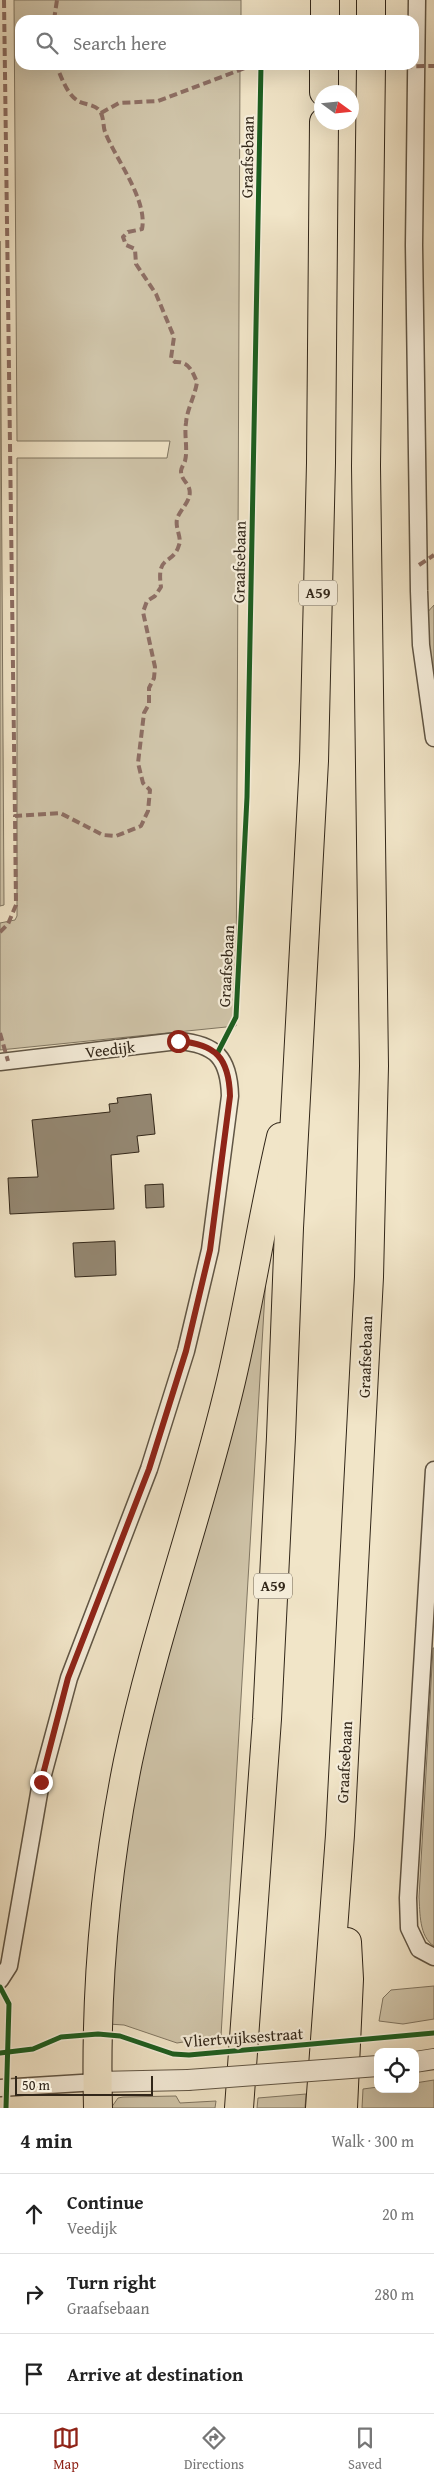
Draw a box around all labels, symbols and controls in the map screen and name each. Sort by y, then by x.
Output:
search box [15,15,419,70]
icon: search [33,29,61,57]
text: Search here [73,29,167,57]
north arrow [314,85,359,130]
street label: Graafsebaan [234,116,260,198]
street label: Graafsebaan [226,521,252,603]
road number: A59 [299,580,337,606]
street label: Graafsebaan [212,924,240,1008]
route start [167,1030,190,1053]
street label: Veedijk [84,1034,137,1064]
street label: Graafsebaan [352,1315,378,1399]
road number: A59 [254,1574,292,1598]
street label: Graafsebaan [330,1720,358,1804]
route end [30,1771,53,1794]
street label: Vliertwijksestraat [182,2021,304,2053]
map controls [374,2048,419,2093]
button: locate [374,2048,419,2093]
scale bar [15,2073,152,2096]
text: 50 m [22,2075,50,2095]
text: 4 min [20,2125,72,2156]
text: Walk · 300 m [331,2129,414,2153]
text: Continue [67,2188,144,2216]
icon: ahead [20,2200,48,2228]
text: 20 m [382,2202,414,2226]
text: Veedijk [67,2216,117,2240]
text: Turn right [67,2268,156,2296]
icon: right [20,2280,48,2308]
text: 280 m [374,2282,414,2306]
text: Graafsebaan [67,2296,149,2320]
icon: arrive [20,2360,48,2388]
text: Arrive at destination [67,2360,243,2388]
tab: Map [52,2424,80,2474]
tab: Directions [184,2424,244,2474]
tab: Saved [348,2424,382,2474]

